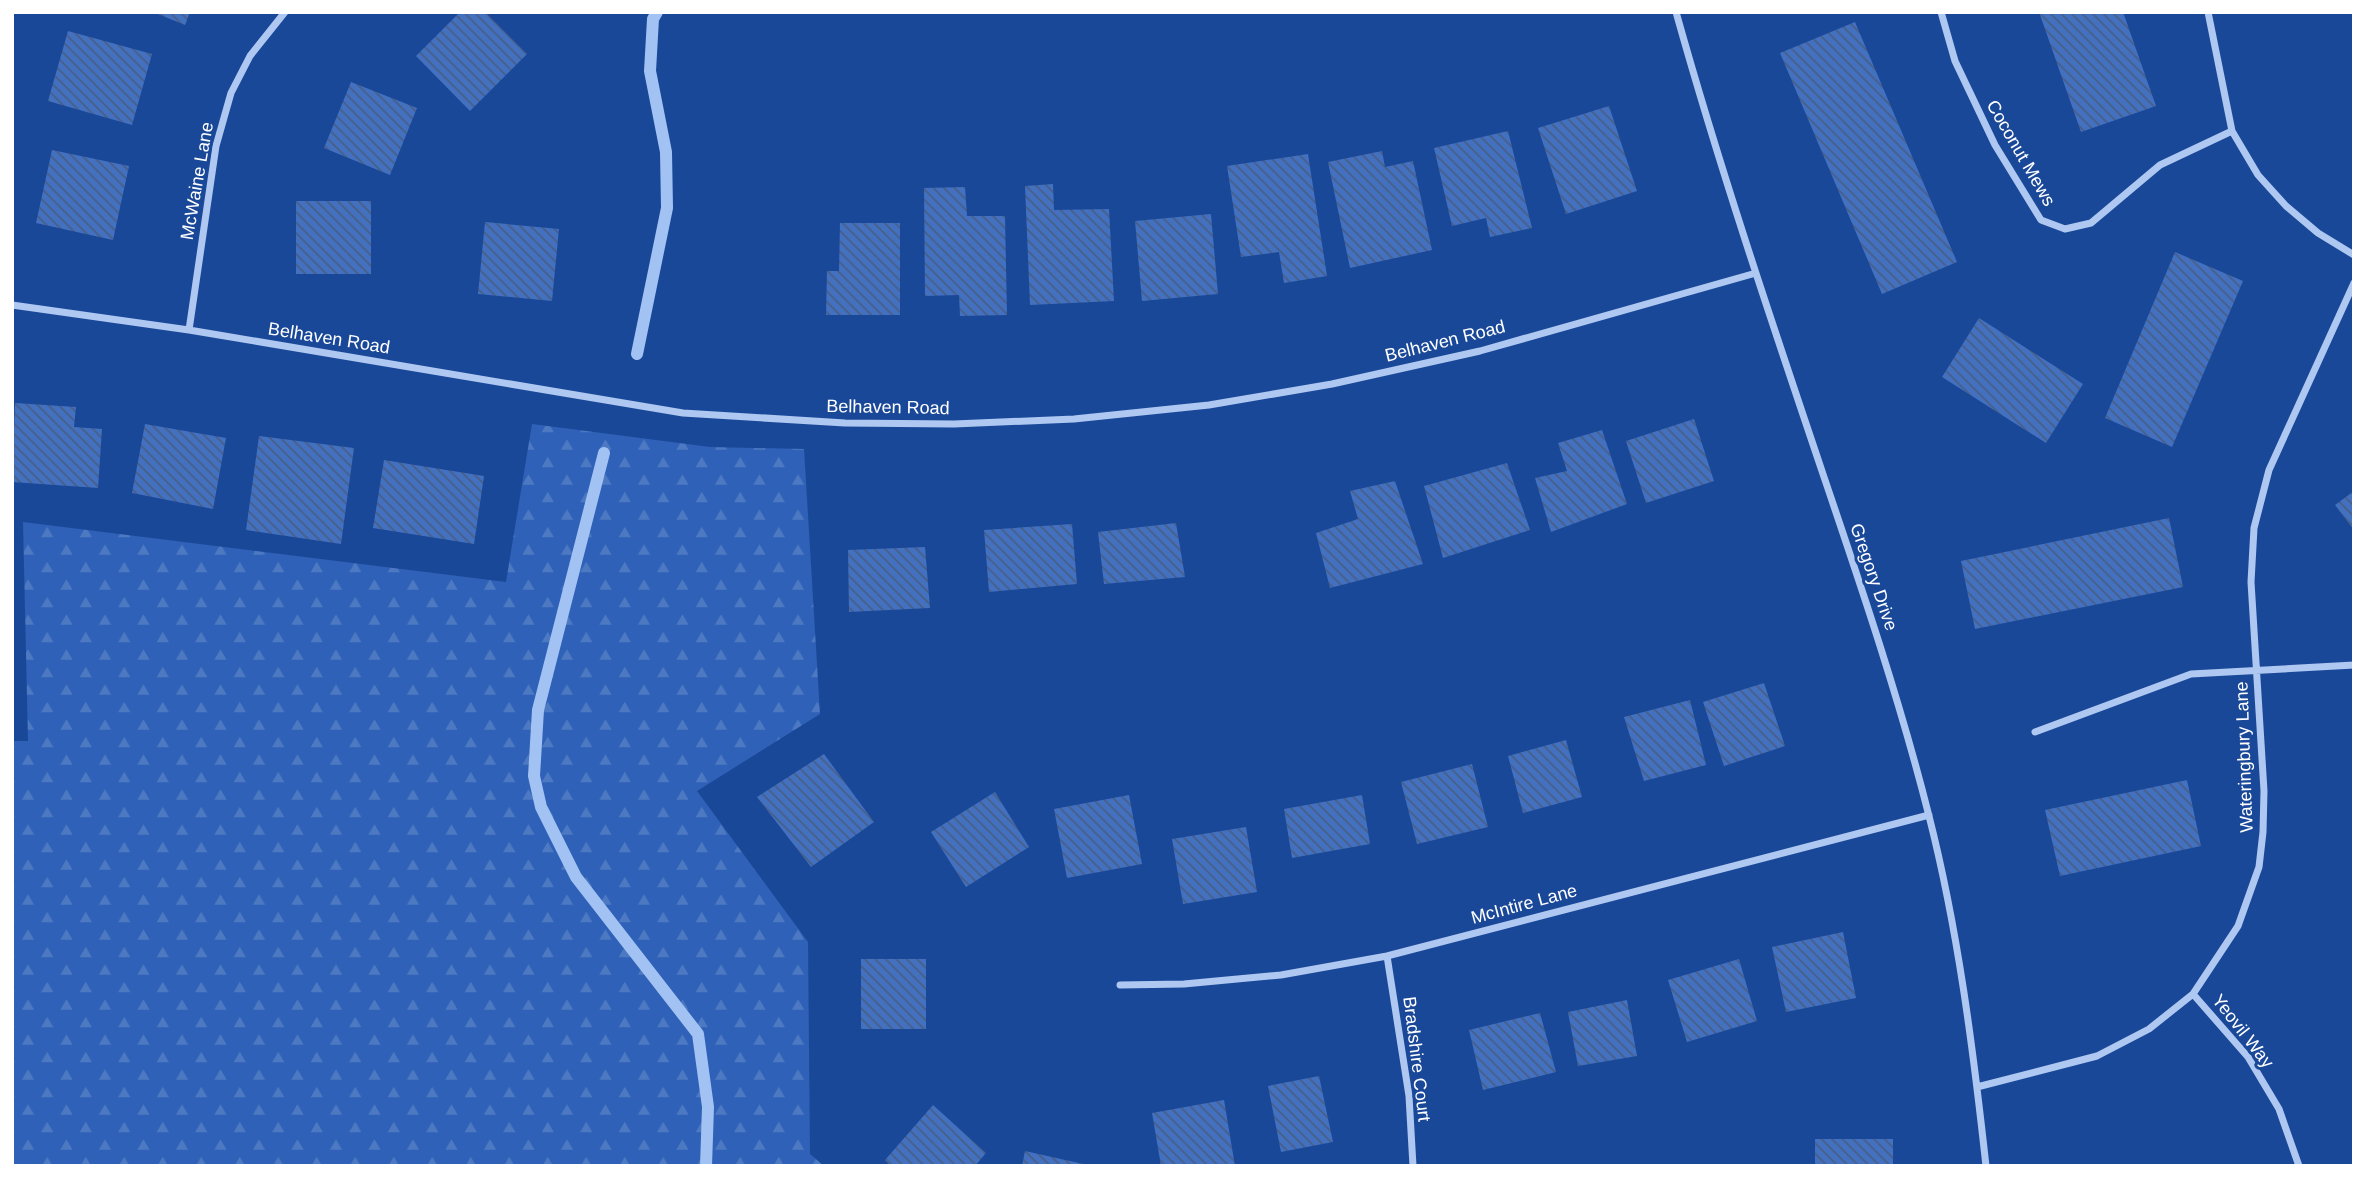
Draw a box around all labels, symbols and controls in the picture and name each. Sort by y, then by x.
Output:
street label: Coconut Mews [1983,96,2059,210]
street label: McWaine Lane [177,120,217,242]
street label: Belhaven Road [1383,316,1507,366]
street label: Belhaven Road [267,318,391,358]
street label: Belhaven Road [826,396,950,418]
street label: Gregory Drive [1846,521,1902,633]
street label: Wateringbury Lane [2231,681,2257,833]
street label: McIntire Lane [1469,880,1579,928]
street label: Yeovil Way [2208,990,2278,1072]
street label: Bradshire Court [1399,995,1435,1123]

